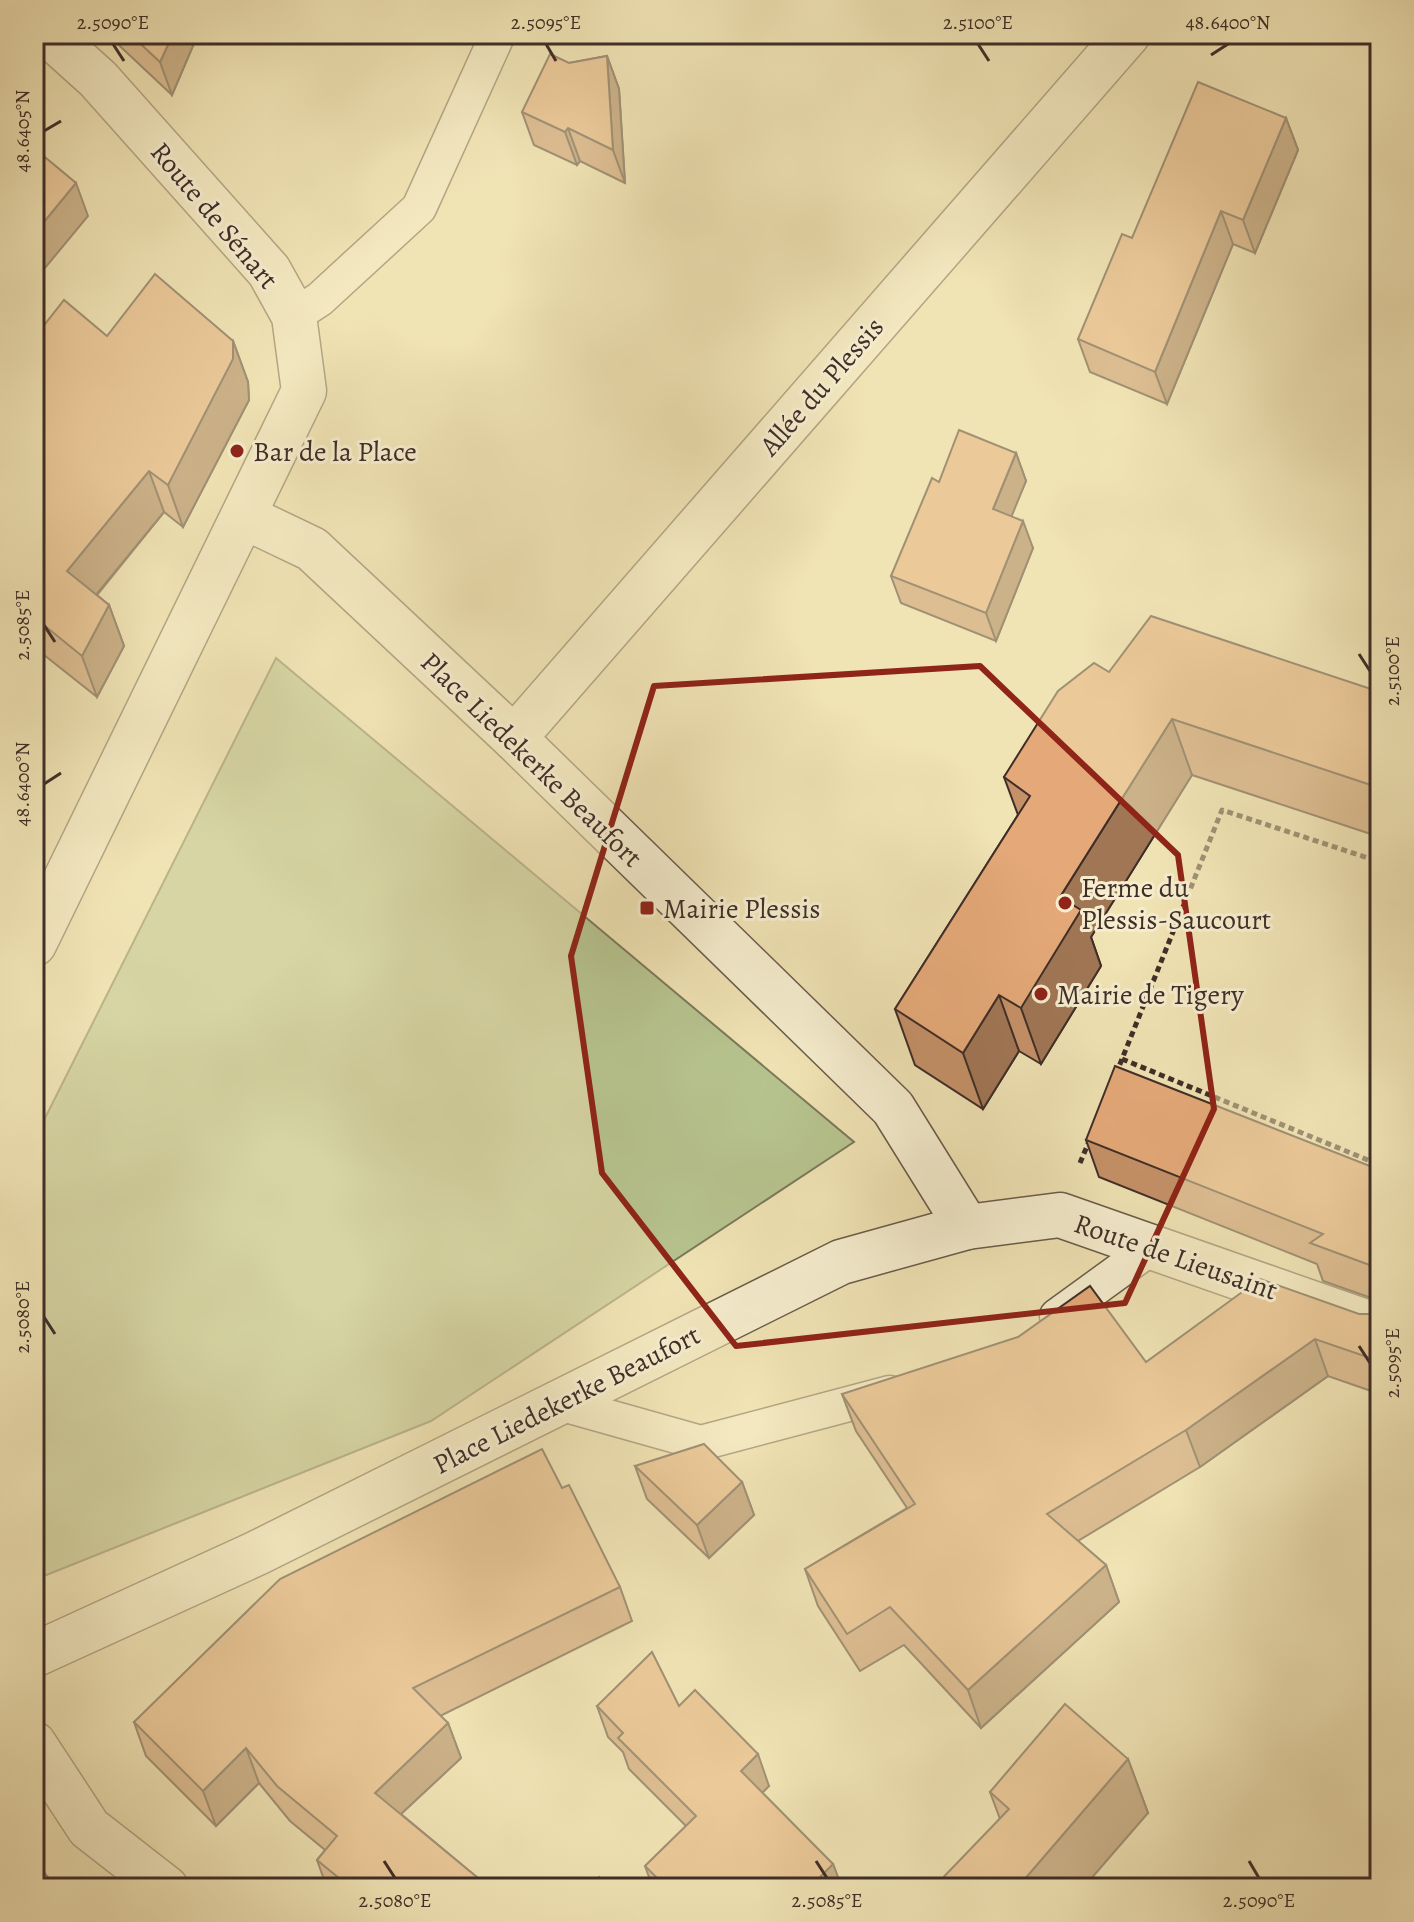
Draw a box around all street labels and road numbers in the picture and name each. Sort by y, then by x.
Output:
street label: Route de Sénart [142,134,287,297]
street label: Allée du Plessis [750,309,893,465]
street label: Place Liedekerke Beaufort [412,644,651,876]
street label: Route de Lieusaint [1069,1204,1282,1309]
street label: Place Liedekerke Beaufort [426,1316,706,1484]

